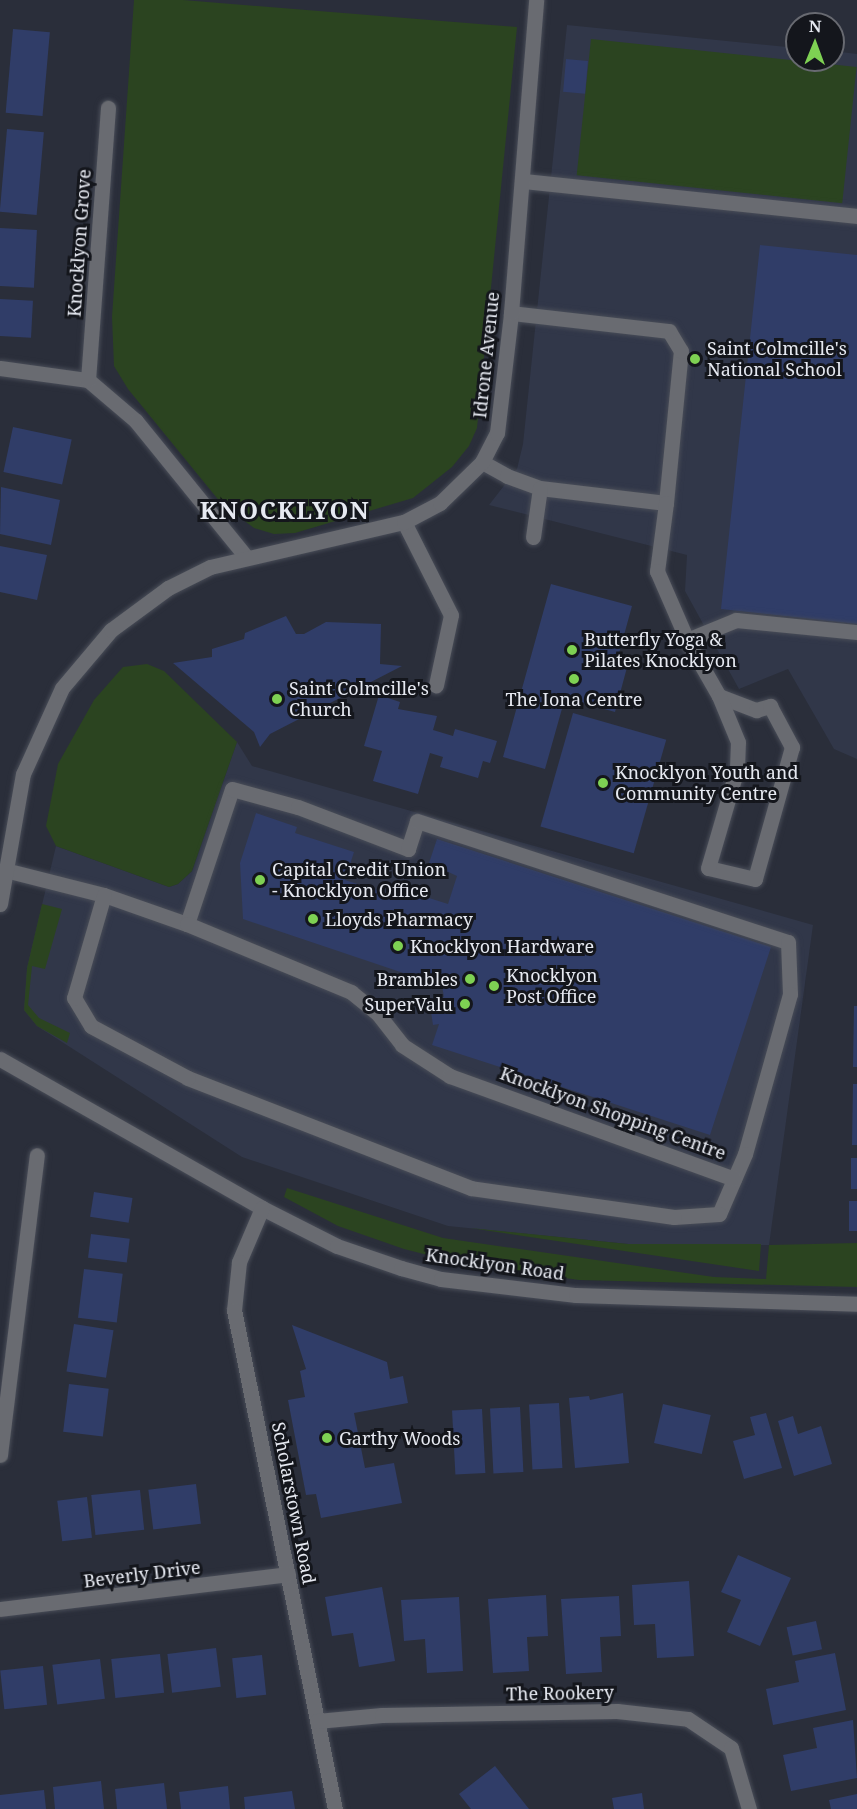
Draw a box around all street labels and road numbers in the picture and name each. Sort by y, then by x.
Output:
street label: Knocklyon Grove [63,168,95,318]
street label: Idrone Avenue [469,291,503,419]
street label: Knocklyon Shopping Centre [497,1062,729,1164]
street label: Knocklyon Road [424,1244,566,1284]
street label: Scholarstown Road [268,1420,320,1586]
street label: Beverly Drive [82,1556,202,1592]
street label: The Rookery [506,1681,614,1705]

